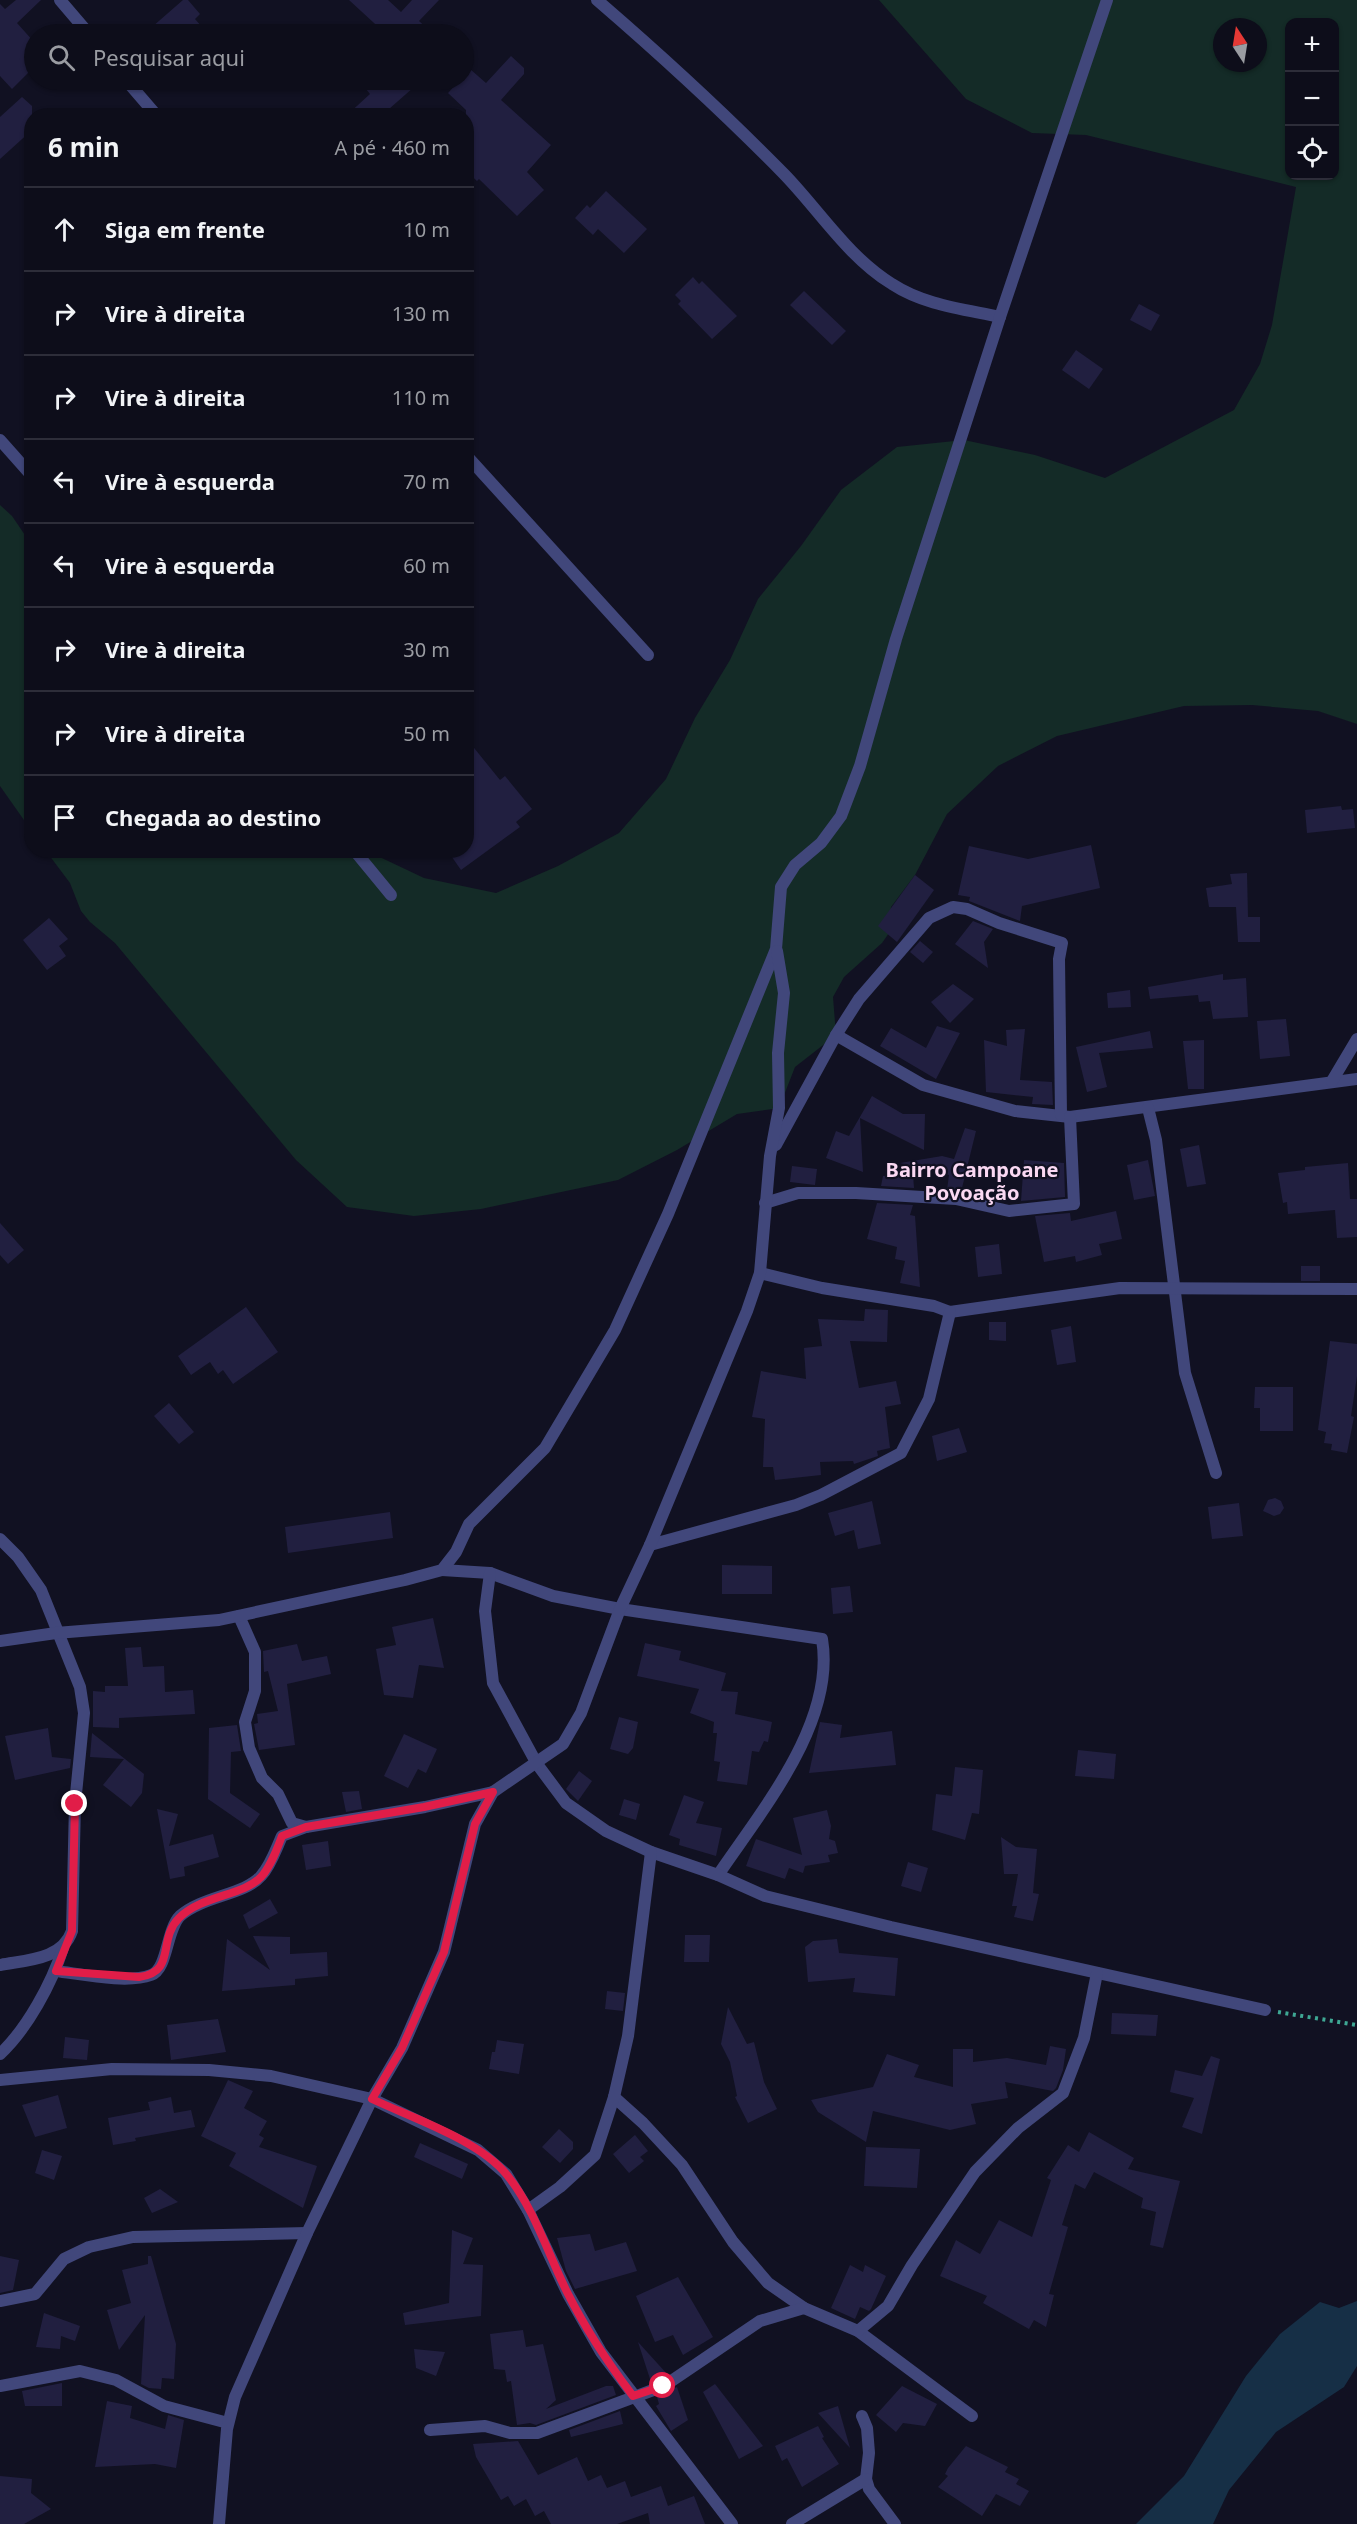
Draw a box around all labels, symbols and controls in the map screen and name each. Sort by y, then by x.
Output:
north arrow [1213,18,1267,72]
map controls [1285,18,1339,180]
button: + [1285,18,1339,72]
search box [24,24,474,90]
icon: search [45,41,78,74]
text: Pesquisar aqui [93,42,245,72]
button: − [1285,72,1339,126]
button: locate [1285,126,1339,180]
text: 6 min [48,129,120,165]
text: A pé · 460 m [334,134,450,161]
icon: ahead [48,213,81,246]
text: Siga em frente [105,214,265,244]
text: 10 m [403,216,450,243]
icon: right [48,297,81,330]
text: Vire à direita [105,298,245,328]
text: 130 m [392,300,450,327]
icon: right [48,381,81,414]
text: Vire à direita [105,382,245,412]
text: 110 m [392,384,450,411]
icon: left [48,465,81,498]
text: Vire à esquerda [105,466,275,496]
text: 70 m [403,468,450,495]
icon: left [48,549,81,582]
text: Vire à esquerda [105,550,275,580]
text: 60 m [403,552,450,579]
icon: right [48,633,81,666]
text: Vire à direita [105,634,245,664]
text: 30 m [403,636,450,663]
icon: right [48,717,81,750]
text: Vire à direita [105,718,245,748]
text: 50 m [403,720,450,747]
icon: arrive [48,801,81,834]
text: Chegada ao destino [105,802,321,832]
district label: Bairro Campoane Povoação [886,1156,1058,1206]
route end [61,1790,87,1816]
route start [649,2372,675,2398]

